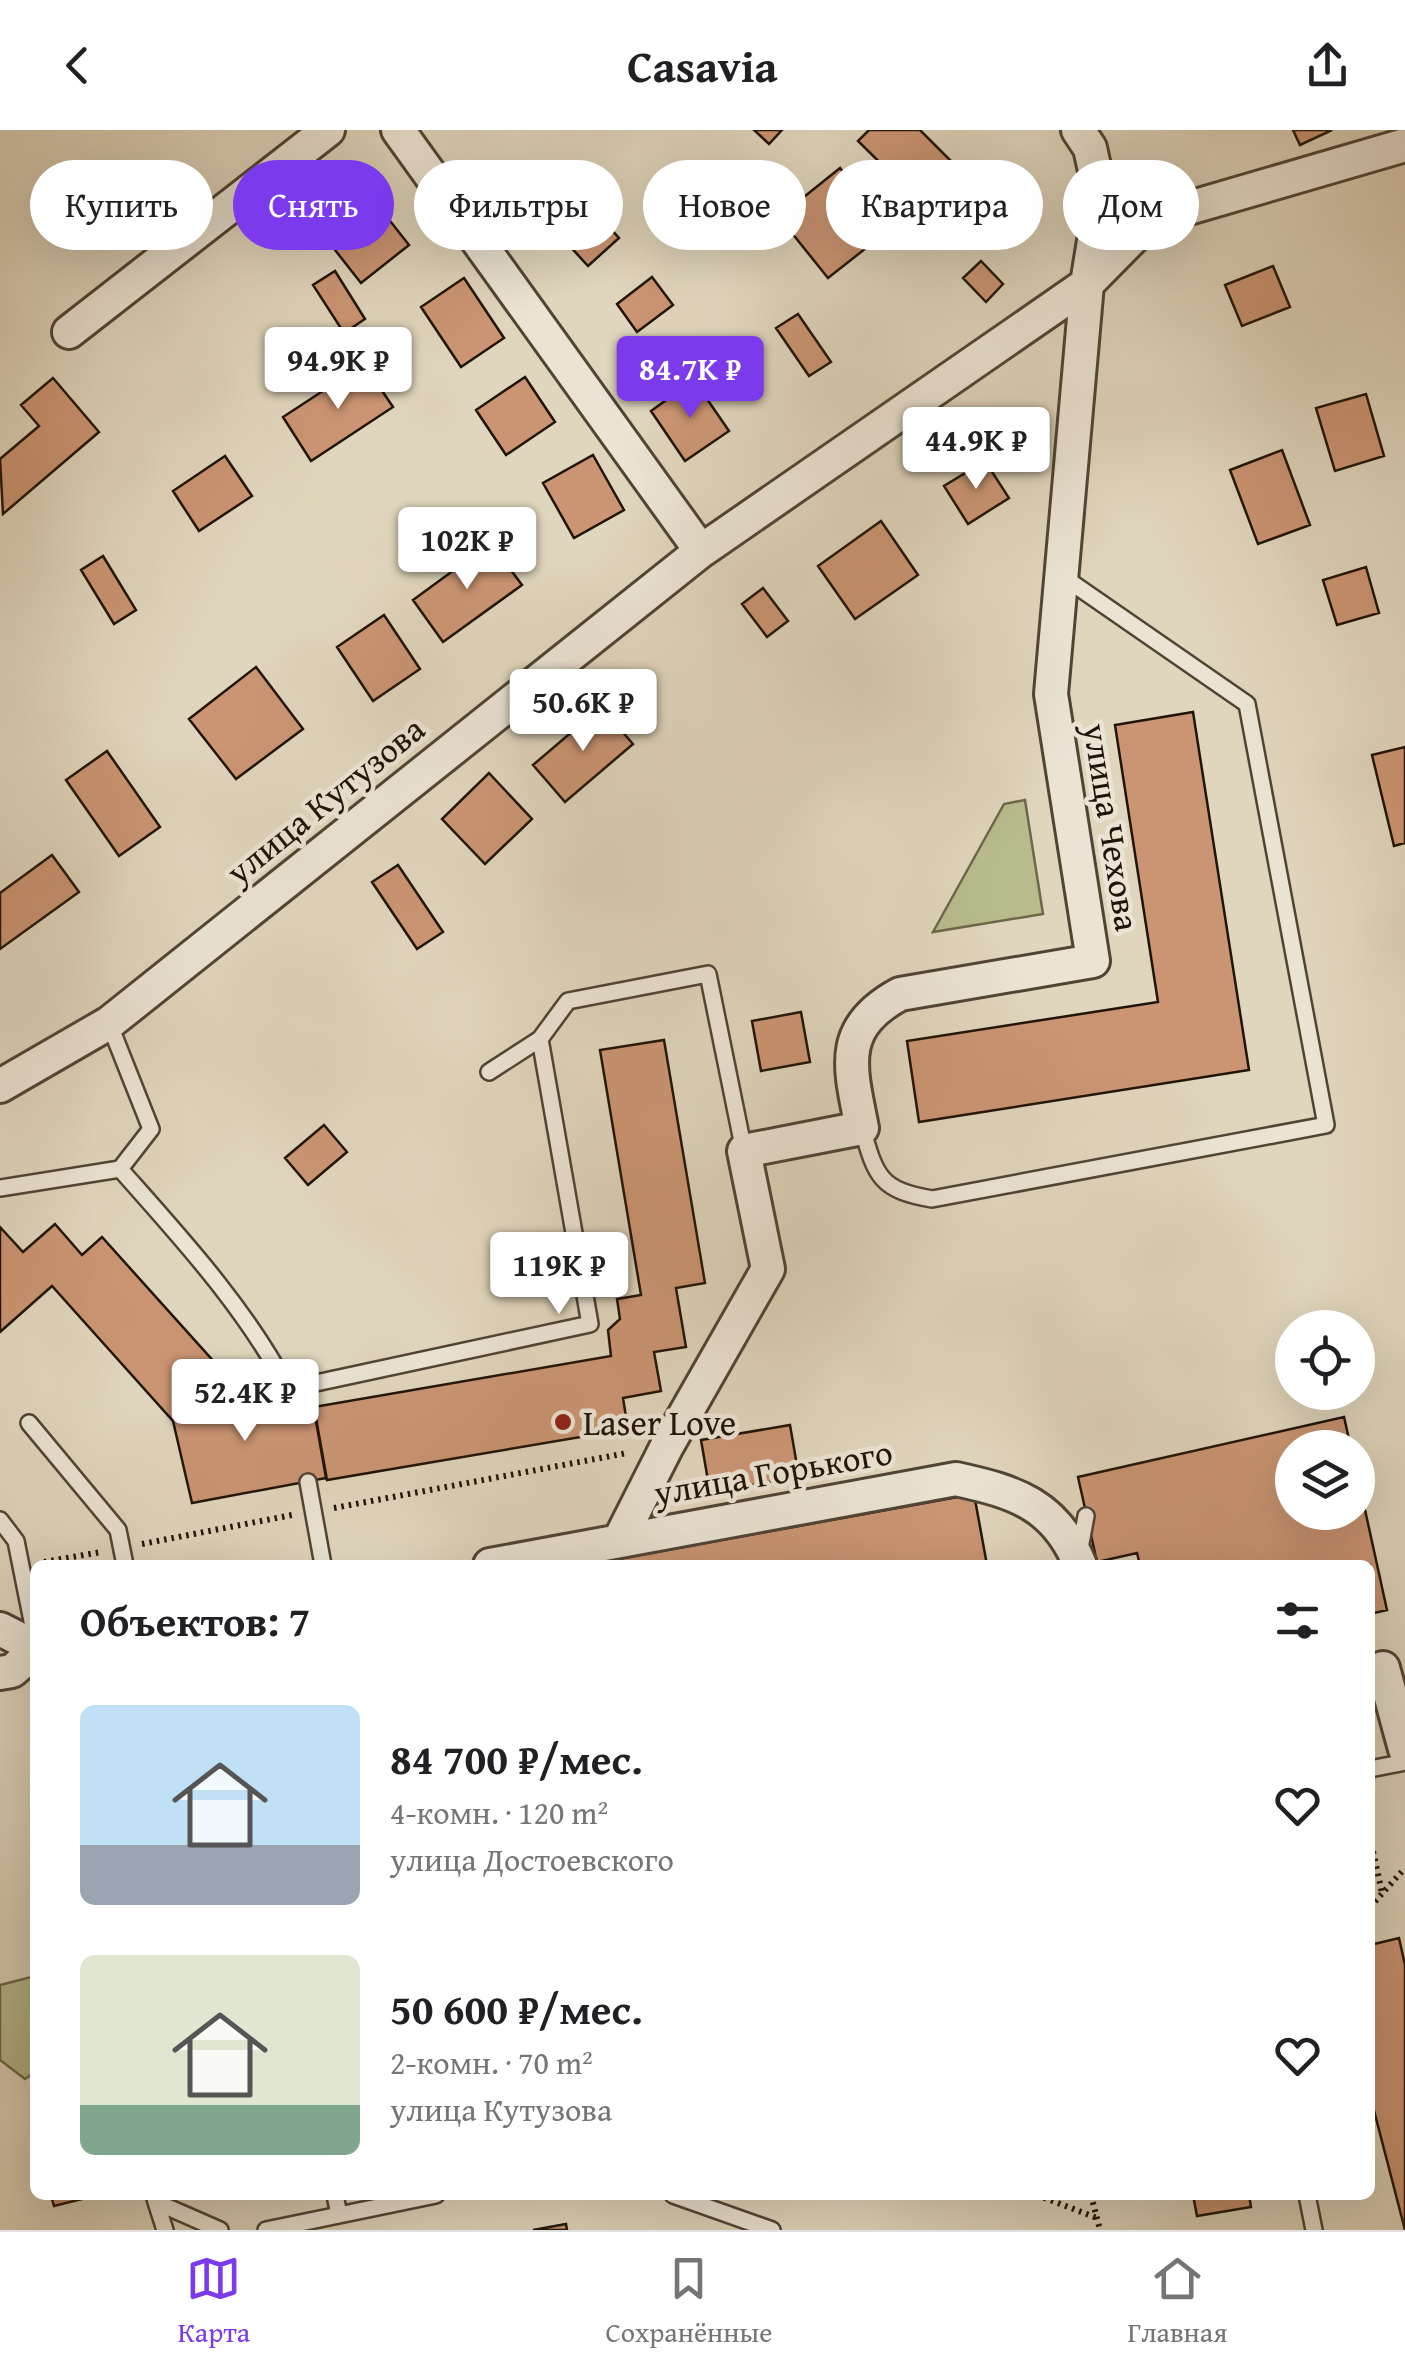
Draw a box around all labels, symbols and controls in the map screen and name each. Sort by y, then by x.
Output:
text: Casavia [627,33,778,98]
icon: back [50,38,105,93]
icon: share [1300,38,1355,93]
chip: Купить [30,160,213,250]
chip: Снять [233,160,394,250]
chip: Фильтры [414,160,623,250]
chip: Новое [643,160,806,250]
chip: Квартира [826,160,1043,250]
chip: Дом [1063,160,1199,250]
pin: 94.9K ₽ [246,327,430,412]
text: 94.9K ₽ [287,336,389,383]
pin: 84.7K ₽ [598,336,782,421]
text: 84.7K ₽ [639,345,741,392]
pin: 44.9K ₽ [884,407,1068,492]
text: 44.9K ₽ [925,416,1027,463]
pin: 102K ₽ [386,507,548,592]
text: 102K ₽ [420,516,514,563]
pin: 50.6K ₽ [491,669,675,754]
text: 50.6K ₽ [532,678,634,725]
street label: улица Кутузова [214,704,436,897]
street label: улица Чехова [1070,719,1154,935]
pin: 119K ₽ [478,1232,640,1317]
text: 119K ₽ [512,1241,606,1288]
map controls [1275,1310,1375,1530]
button: locate [1275,1310,1375,1410]
pin: 52.4K ₽ [153,1359,337,1444]
text: 52.4K ₽ [194,1368,296,1415]
place label: Laser Love [583,1397,736,1448]
marker: Laser Love [552,1411,574,1433]
street label: улица Горького [649,1426,896,1518]
button: layers [1275,1430,1375,1530]
text: Объектов: 7 [80,1590,310,1651]
icon: filters [1270,1593,1325,1648]
text: 84 700 ₽/мес. [390,1728,643,1789]
icon: home [160,1745,280,1865]
icon: heart [1270,1778,1325,1833]
text: 4-комн. · 120 m² [390,1789,608,1836]
text: улица Достоевского [390,1836,674,1883]
text: 50 600 ₽/мес. [390,1978,643,2039]
icon: home [160,1995,280,2115]
icon: heart [1270,2028,1325,2083]
text: 2-комн. · 70 m² [390,2039,593,2086]
text: улица Кутузова [390,2086,612,2133]
tab: Карта [178,2251,250,2352]
tab: Сохранённые [605,2251,772,2352]
tab: Главная [1128,2251,1227,2352]

